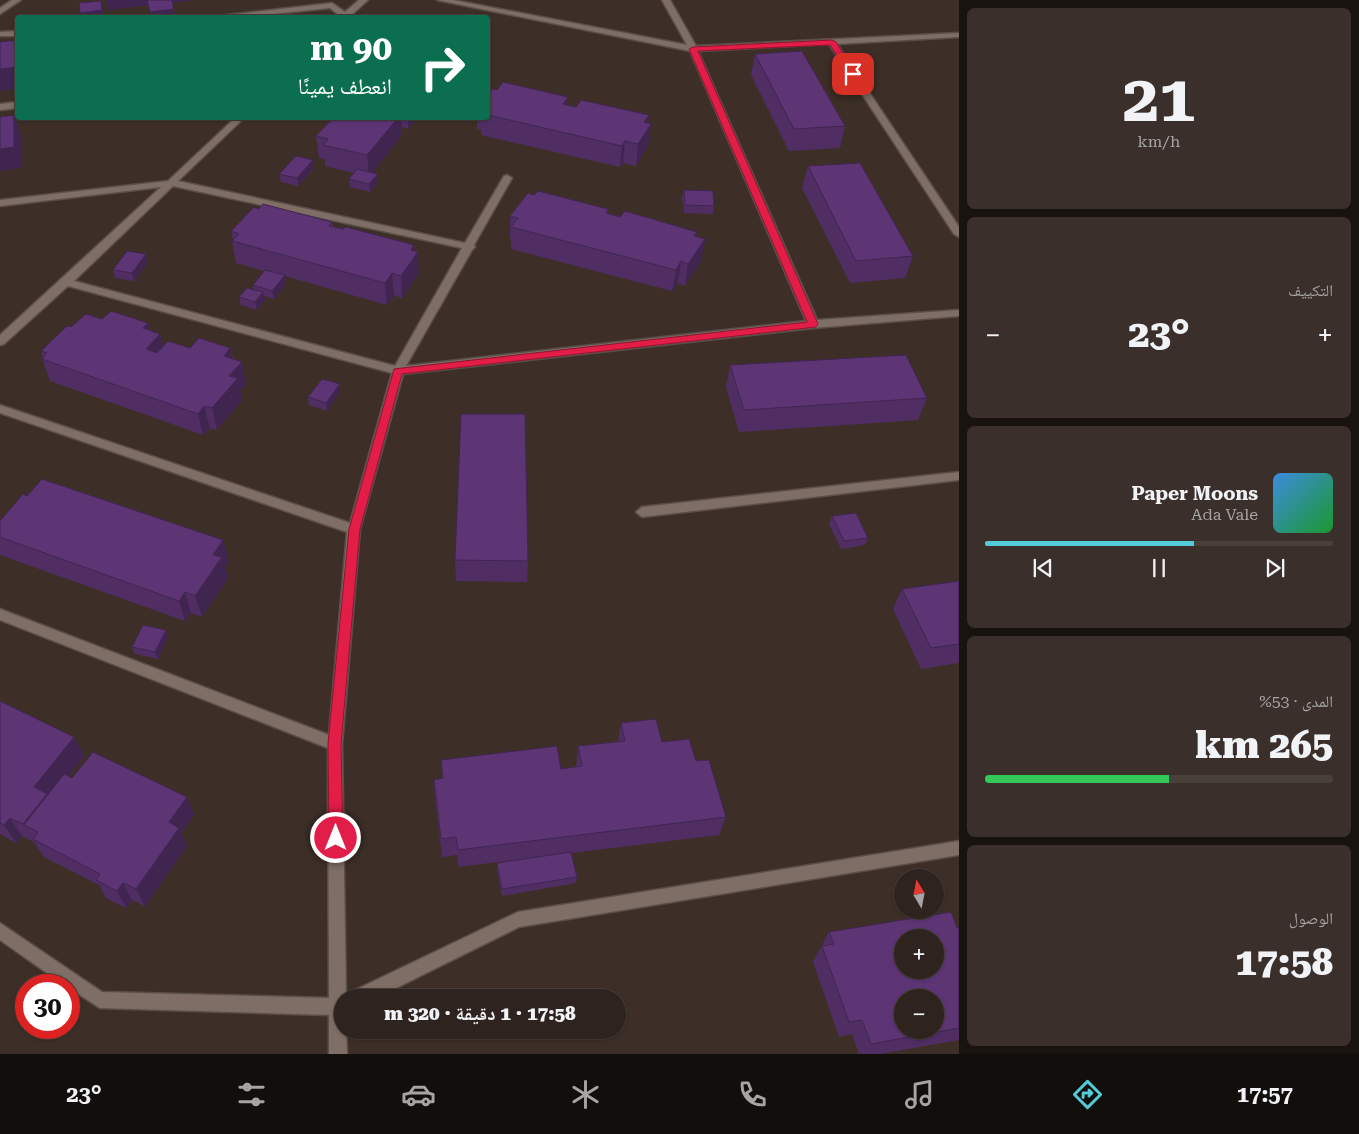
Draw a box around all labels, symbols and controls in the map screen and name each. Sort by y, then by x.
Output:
text: 90 m [310,28,392,69]
icon: right [410,35,475,100]
pin [832,53,874,95]
icon: arrive [839,60,867,88]
text: 21 [1123,61,1195,137]
text: انعطف يمينًا [298,74,392,99]
text: km/h [1138,132,1180,151]
text: التكييف [1288,281,1333,300]
text: 23° [1128,312,1190,356]
text: − [985,319,1001,352]
text: + [1317,319,1333,352]
text: Paper Moons [1131,482,1258,505]
text: Ada Vale [1191,505,1258,524]
icon: previous [1029,554,1057,582]
icon: pause [1145,554,1173,582]
icon: next [1261,554,1289,582]
text: المدى · 53% [1259,692,1333,711]
text: 265 km [1195,723,1333,767]
position arrow [309,811,361,863]
north arrow [894,869,944,919]
map controls [894,869,944,1039]
text: الوصول [1289,909,1333,928]
button: + [894,929,944,979]
text: 17:58 [1235,940,1333,984]
speed limit sign: 30 [15,974,80,1039]
button: − [894,989,944,1039]
text: 17:58 · 1 دقيقة · 320 m [384,1002,576,1025]
icon: filters [234,1077,269,1112]
icon: car [401,1077,436,1112]
icon: climate [568,1077,603,1112]
icon: phone [735,1077,770,1112]
icon: music [902,1077,937,1112]
icon: directions [1070,1077,1105,1112]
text: 23° [66,1082,102,1107]
text: 17:57 [1237,1082,1293,1107]

